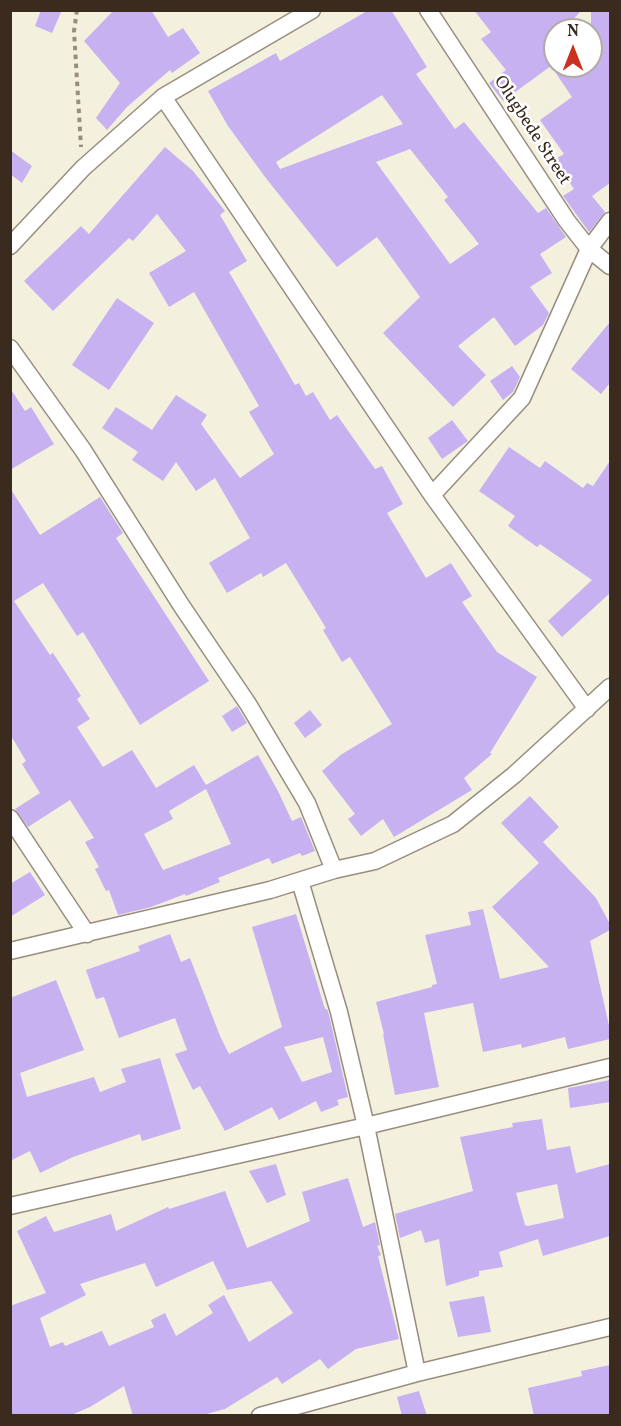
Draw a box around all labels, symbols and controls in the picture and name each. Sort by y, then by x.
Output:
north arrow [543,18,603,78]
text: N [567,21,579,43]
street label: Olugbede Street [488,72,574,190]

